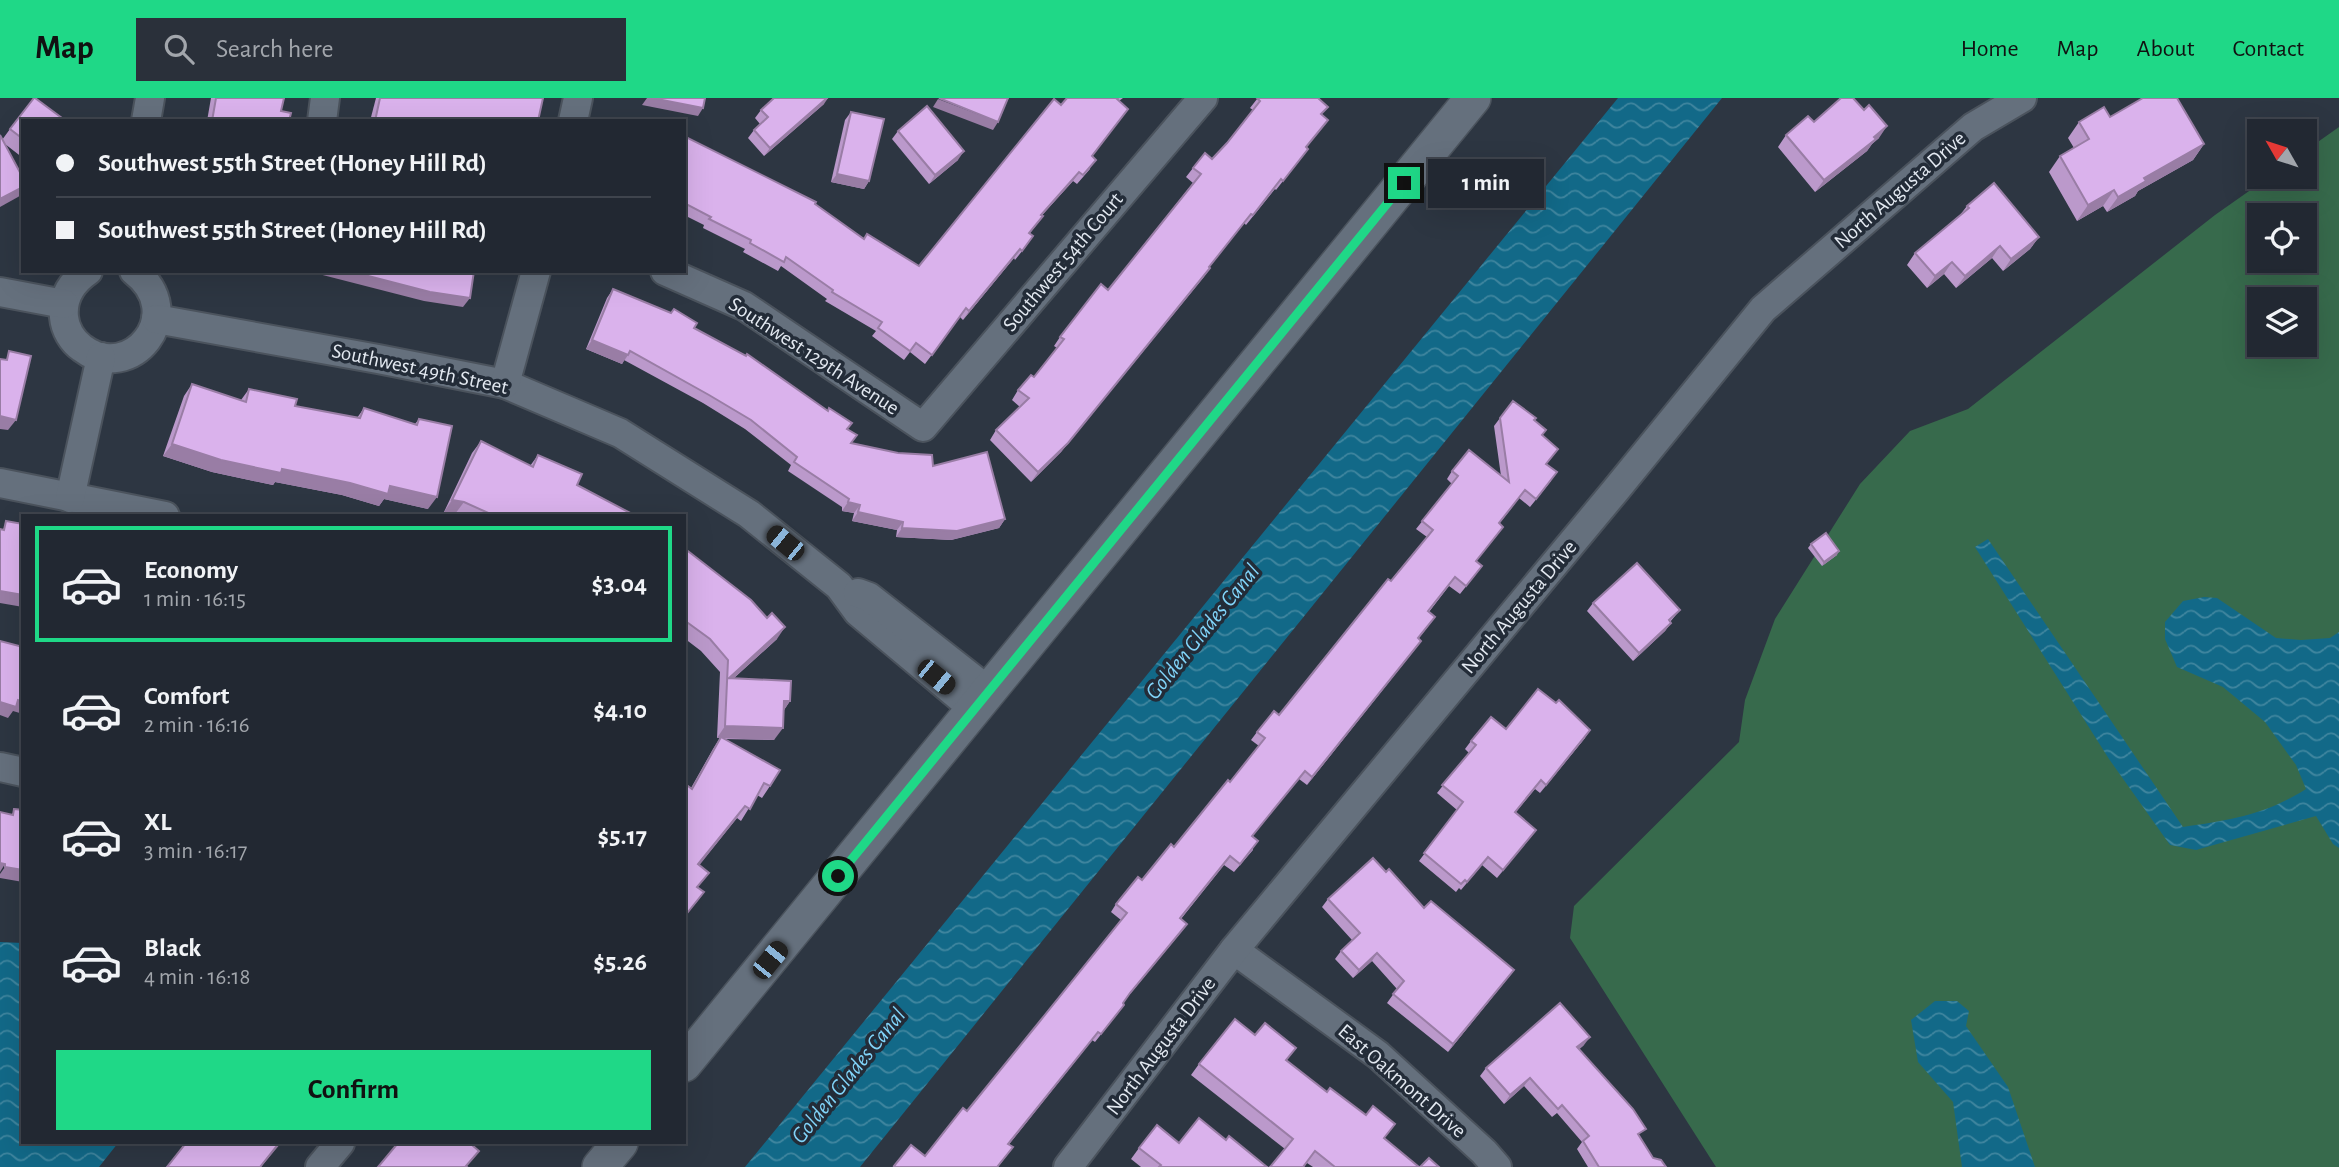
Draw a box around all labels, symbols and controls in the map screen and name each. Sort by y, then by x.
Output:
search box [136,18,626,81]
icon: search [160,30,198,68]
text: Map [35,32,94,65]
text: Search here [216,36,334,62]
text: Home [1961,37,2019,61]
text: Map [2057,37,2099,61]
text: About [2137,37,2194,61]
text: Contact [2232,37,2304,61]
north arrow [2247,119,2317,189]
map controls [2247,119,2317,357]
street label: North Augusta Drive [1830,127,1970,253]
text: Southwest 55th Street (Honey Hill Rd) [98,150,487,176]
callout: 1 min [1428,158,1544,208]
route end [1388,167,1420,199]
text: 1 min [1462,172,1510,195]
street label: Southwest 54th Court [999,188,1127,335]
button: locate [2247,203,2317,273]
text: Southwest 55th Street (Honey Hill Rd) [98,217,487,243]
button: layers [2247,287,2317,357]
street label: Southwest 129th Avenue [725,293,903,419]
street label: Southwest 49th Street [330,340,510,398]
car [763,522,808,564]
street label: North Augusta Drive [1457,536,1581,678]
icon: car [60,553,123,616]
text: Economy [144,557,238,583]
water label: Golden Glades Canal [1142,560,1265,704]
text: $3.04 [592,571,647,597]
text: 1 min · 16:15 [144,588,246,611]
car [914,656,959,698]
icon: car [60,679,123,742]
text: Comfort [144,683,229,709]
text: $4.10 [593,697,647,723]
text: 2 min · 16:16 [144,714,250,737]
icon: car [60,805,123,868]
text: XL [144,809,171,835]
text: $5.17 [598,823,647,849]
text: 3 min · 16:17 [144,840,247,863]
route start [822,860,854,892]
icon: car [60,931,123,994]
text: Black [144,935,201,961]
car [749,937,792,983]
text: $5.26 [593,949,647,975]
text: 4 min · 16:18 [144,966,250,989]
street label: North Augusta Drive [1102,973,1220,1119]
water label: Golden Glades Canal [788,1004,911,1148]
street label: East Oakmont Drive [1334,1020,1470,1142]
button: Confirm [56,1050,651,1130]

